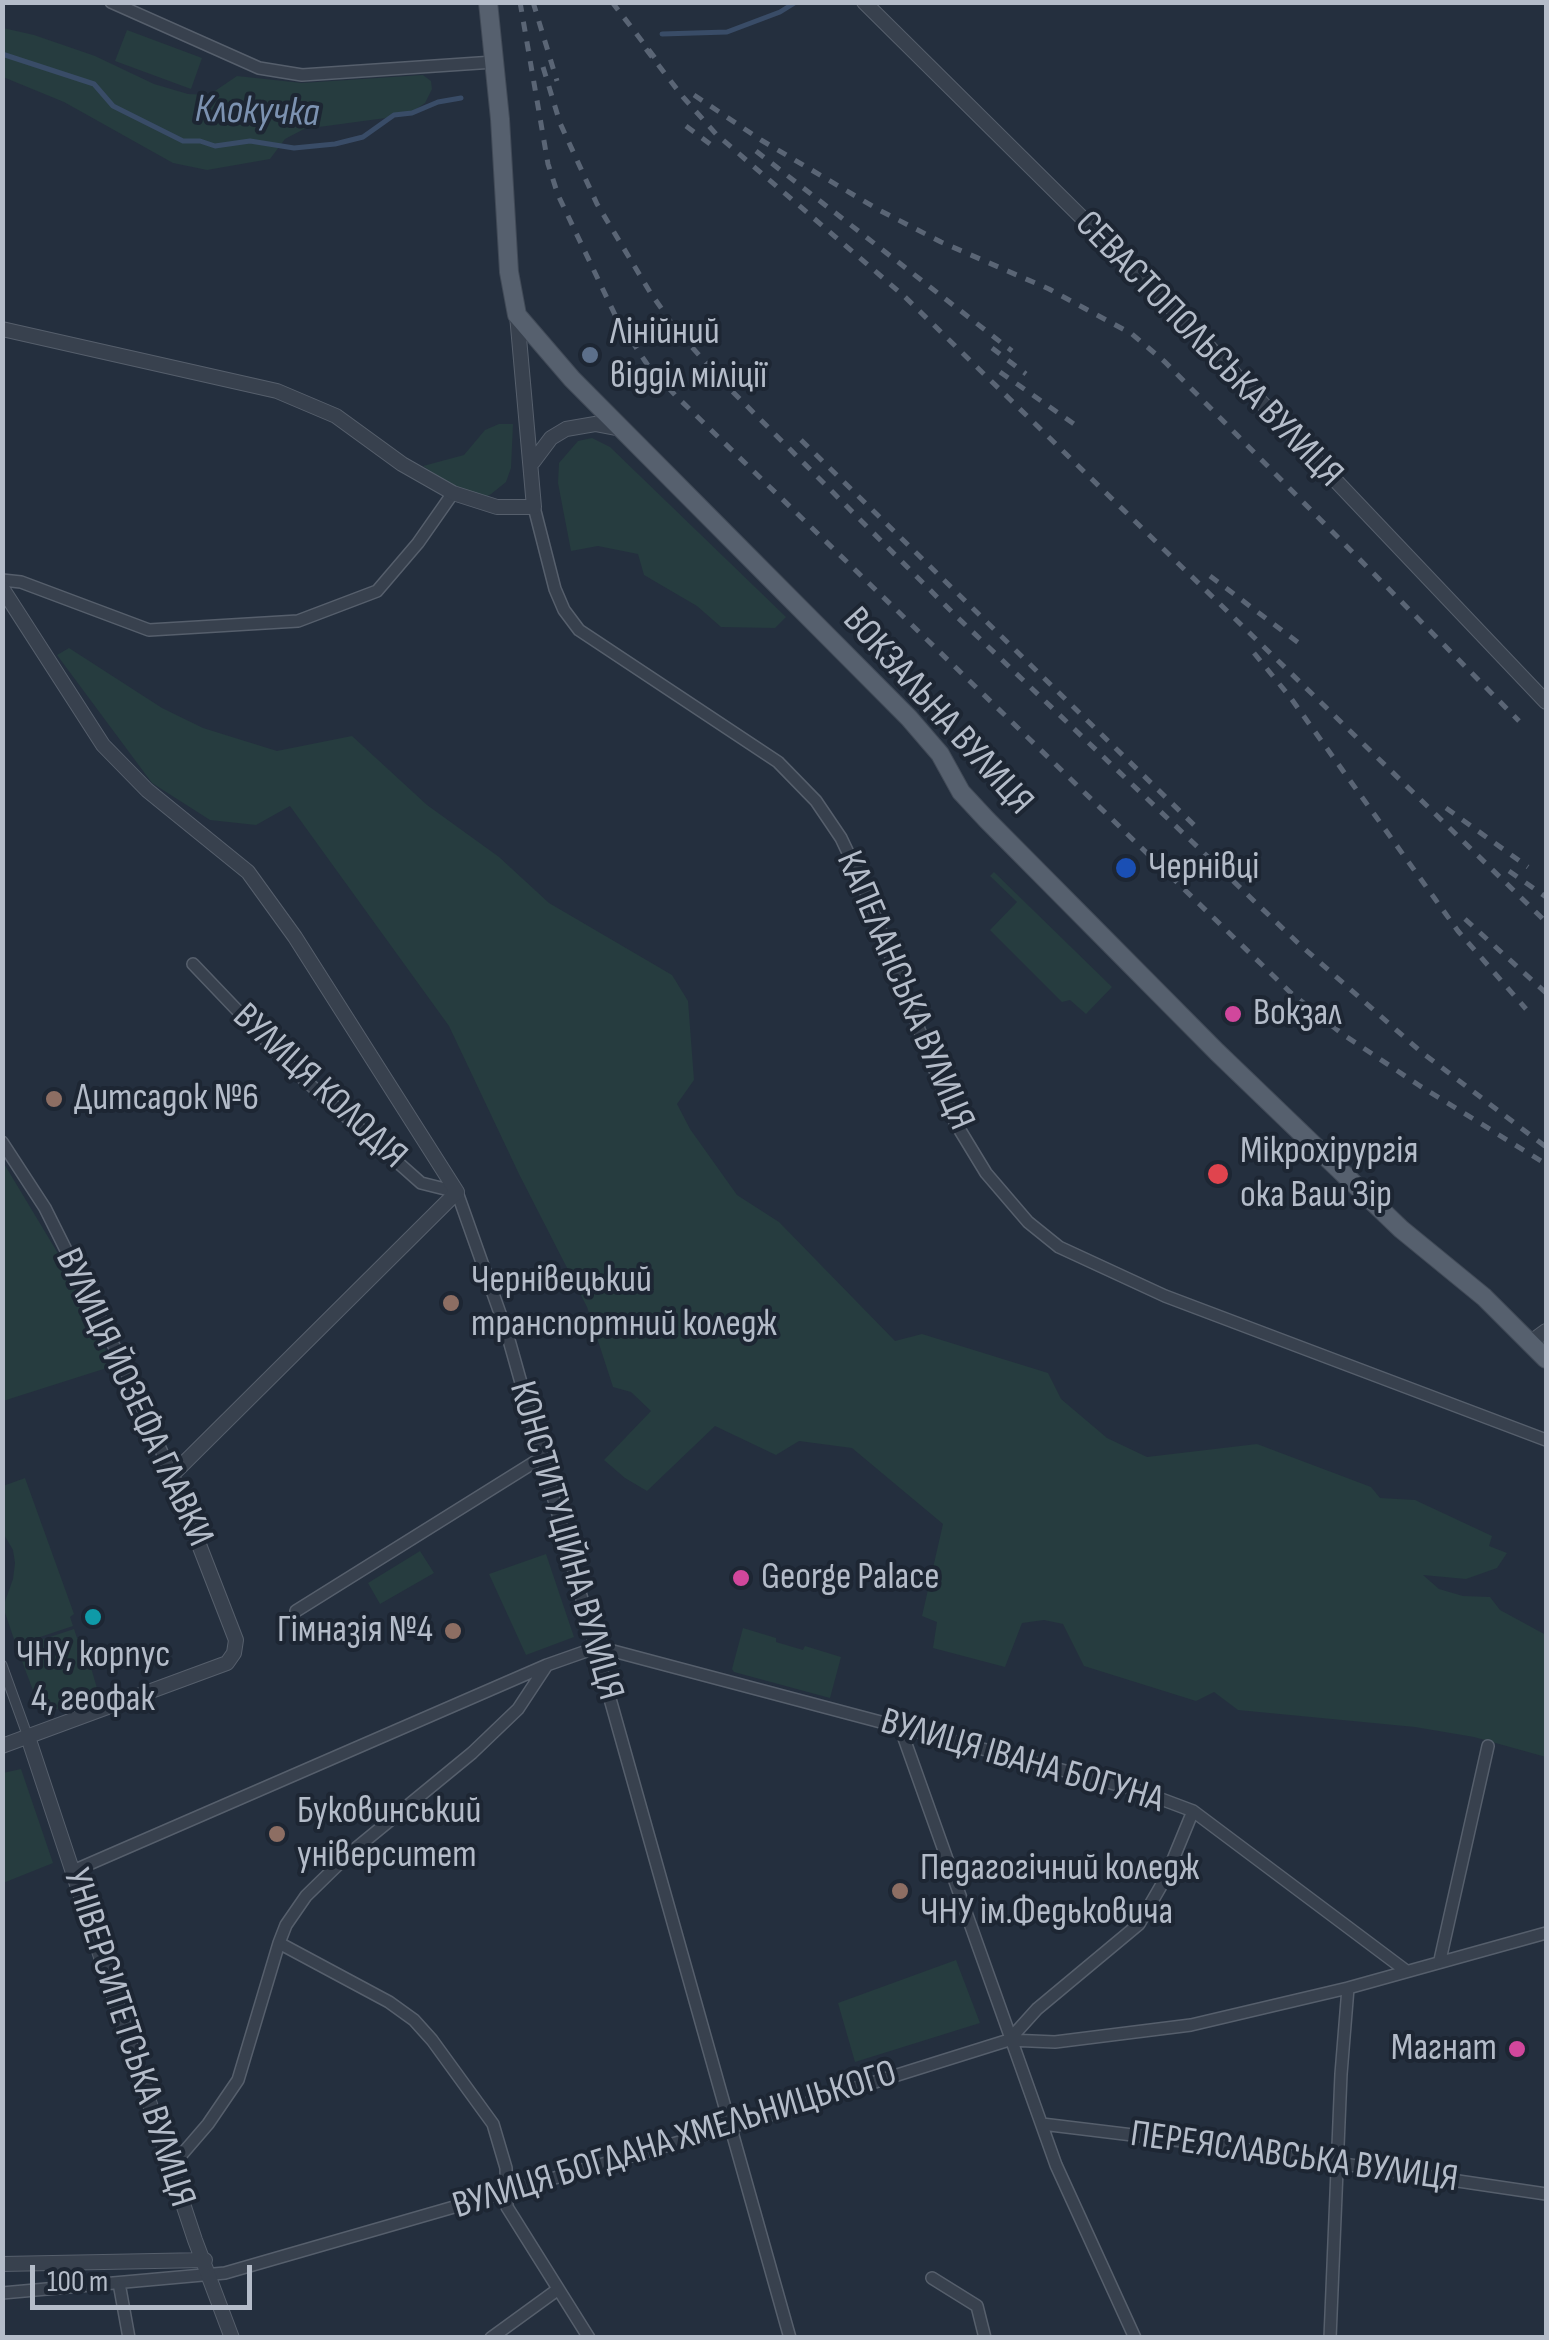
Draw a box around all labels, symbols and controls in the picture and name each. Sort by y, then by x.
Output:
water label: Клокучка [194,87,320,139]
street label: СЕВАСТОПОЛЬСЬКА ВУЛИЦЯ [1064,202,1352,498]
place label: Лінійний відділ міліції [610,310,767,399]
marker: Лінійний відділ міліції [579,344,601,366]
street label: ВОКЗАЛЬНА ВУЛИЦЯ [832,599,1042,825]
street label: КАПЕЛАНСЬКА ВУЛИЦЯ [825,845,983,1137]
place label: Чернівці [1148,845,1259,891]
marker: Чернівці [1113,855,1139,881]
place label: Вокзал [1253,991,1342,1037]
street label: ВУЛИЦЯ КОЛОДІЯ [222,995,416,1179]
marker: Вокзал [1222,1003,1244,1025]
place label: Дитсадок №6 [74,1076,259,1122]
marker: Дитсадок №6 [43,1088,65,1110]
place label: Мікрохірургія ока Ваш Зір [1240,1129,1418,1218]
marker: Мікрохірургія ока Ваш Зір [1205,1161,1231,1187]
street label: ВУЛИЦЯ ЙОЗЕФА ГЛАВКИ [44,1242,222,1554]
place label: Чернівецький транспортний коледж [471,1258,777,1348]
marker: Чернівецький транспортний коледж [440,1292,462,1314]
street label: КОНСТИТУЦІЙНА ВУЛИЦЯ [498,1376,632,1706]
place label: George Palace [761,1555,939,1601]
marker: George Palace [730,1567,752,1589]
marker: ЧНУ, корпус 4, геофак [82,1606,104,1628]
place label: Гімназія №4 [277,1608,433,1654]
marker: Гімназія №4 [442,1620,464,1642]
place label: ЧНУ, корпус 4, геофак [16,1633,170,1722]
street label: ВУЛИЦЯ ІВАНА БОГУНА [875,1700,1169,1824]
place label: Буковинський університет [297,1789,481,1878]
marker: Буковинський університет [266,1823,288,1845]
place label: Педагогічний коледж ЧНУ ім.Федьковича [920,1846,1199,1936]
street label: УНІВЕРСИТЕТСЬКА ВУЛИЦЯ [52,1863,204,2213]
marker: Педагогічний коледж ЧНУ ім.Федьковича [889,1880,911,1902]
place label: Магнат [1391,2026,1497,2072]
marker: Магнат [1506,2038,1528,2060]
street label: ВУЛИЦЯ БОГДАНА ХМЕЛЬНИЦЬКОГО [448,2052,902,2230]
street label: ПЕРЕЯСЛАВСЬКА ВУЛИЦЯ [1128,2112,1460,2204]
scale bar [35,2245,258,2307]
text: 100 m [47,2264,108,2300]

